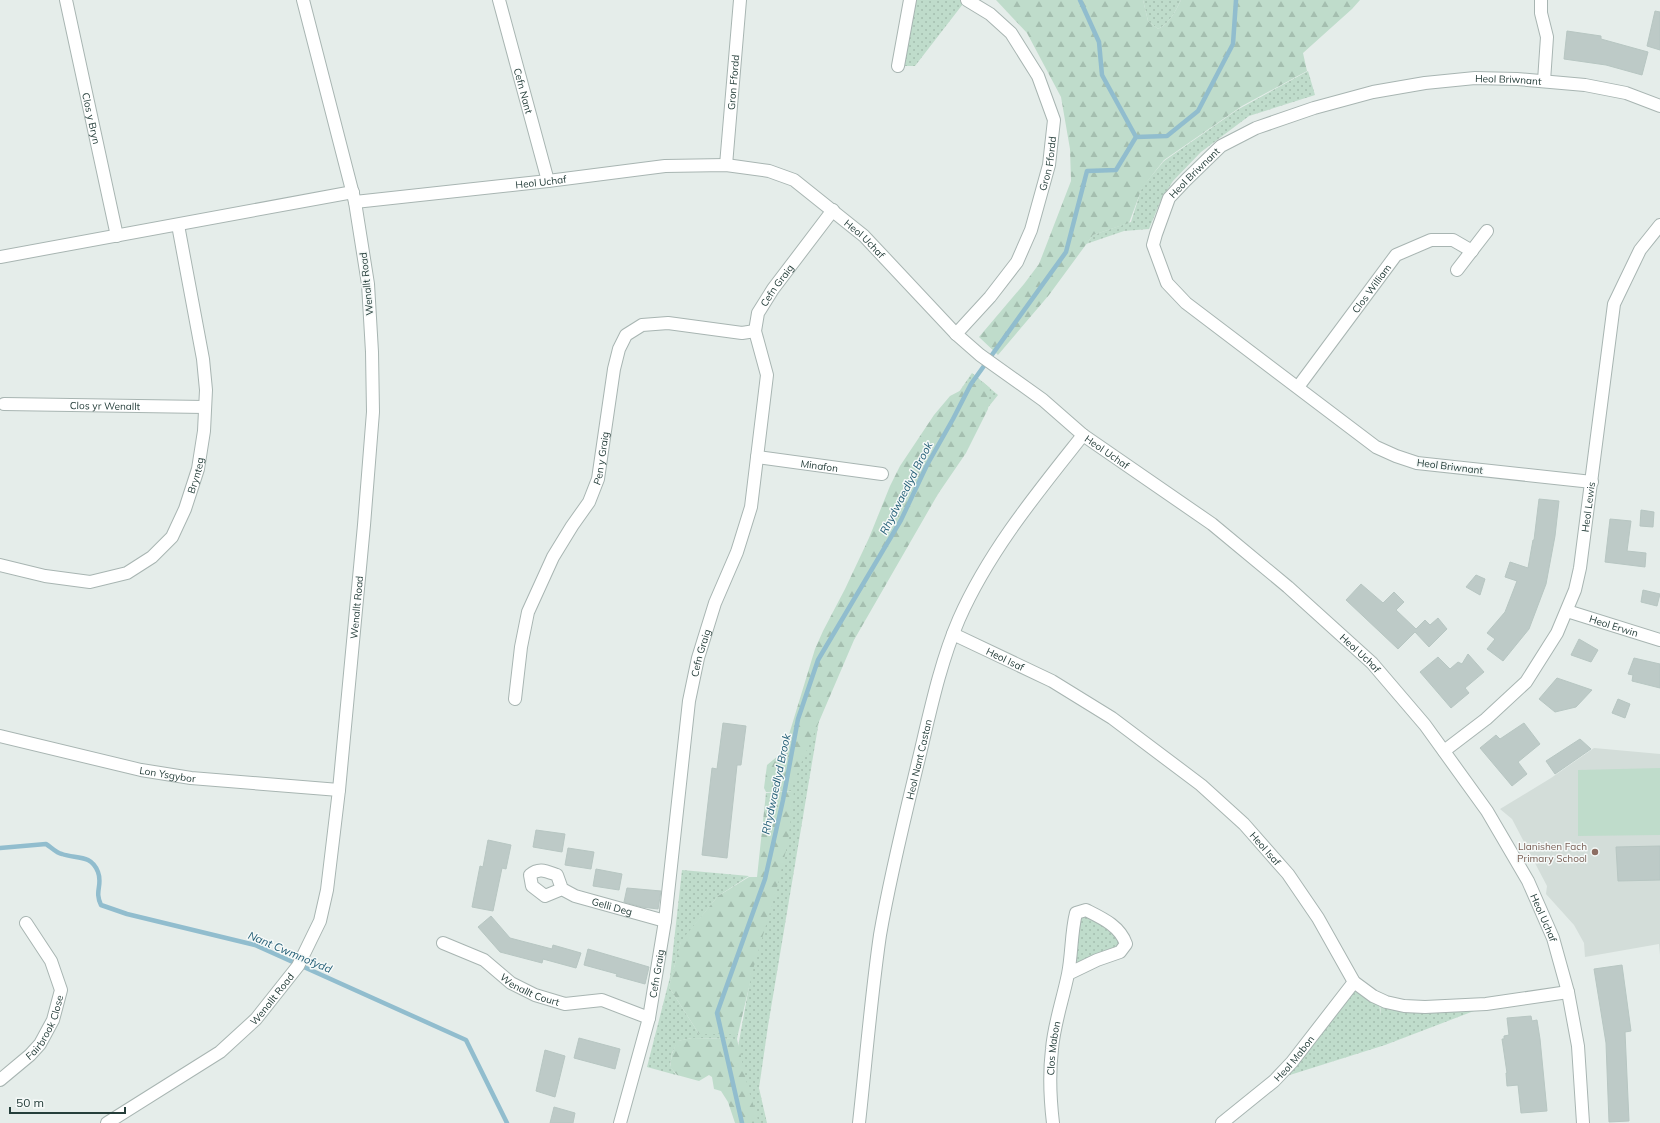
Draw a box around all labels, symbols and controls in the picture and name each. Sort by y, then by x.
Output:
street label: Gron Ffordd [725,54,742,110]
street label: Cefn Nant [511,67,536,116]
street label: Heol Briwnant [1475,72,1543,88]
street label: Clos y Bryn [79,91,103,145]
street label: Gron Ffordd [1036,136,1059,192]
street label: Heol Briwnant [1166,144,1223,201]
street label: Heol Uchaf [515,173,568,192]
street label: Heol Uchaf [841,217,888,262]
street label: Wenallt Road [357,252,376,316]
street label: Clos William [1349,261,1394,316]
street label: Cefn Graig [758,262,797,309]
street label: Clos yr Wenallt [70,399,141,413]
street label: Pen y Graig [590,431,612,487]
street label: Heol Uchaf [1082,432,1132,472]
water label: Rhydwaedlyd Brook [876,439,936,537]
street label: Brynteg [185,456,207,495]
street label: Heol Briwnant [1416,456,1484,477]
street label: Minafon [800,457,839,475]
street label: Heol Lewis [1579,481,1598,533]
street label: Wenallt Road [347,575,366,639]
street label: Heol Erwin [1588,612,1640,640]
street label: Cefn Graig [688,627,714,678]
street label: Heol Uchaf [1337,631,1384,676]
street label: Heol Isaf [984,645,1027,674]
street label: Heol Nant Castan [903,718,935,801]
water label: Rhydwaedlyd Brook [758,732,794,836]
street label: Lon Ysgybor [139,764,196,785]
street label: Heol Isaf [1247,829,1284,869]
place label: Llanishen Fach Primary School [1517,840,1587,865]
marker: Llanishen Fach Primary School [1590,847,1600,857]
street label: Heol Uchaf [1527,892,1560,944]
street label: Gelli Deg [590,895,634,919]
water label: Nant Cwmnofydd [246,928,334,976]
street label: Cefn Graig [646,948,667,999]
street label: Wenallt Road [248,970,297,1028]
street label: Wenallt Court [497,971,562,1009]
street label: Fairbrook Close [23,994,66,1063]
street label: Clos Mabon [1044,1020,1063,1076]
street label: Heol Mabon [1271,1033,1317,1084]
scale bar [10,1089,125,1115]
text: 50 m [16,1095,44,1110]

